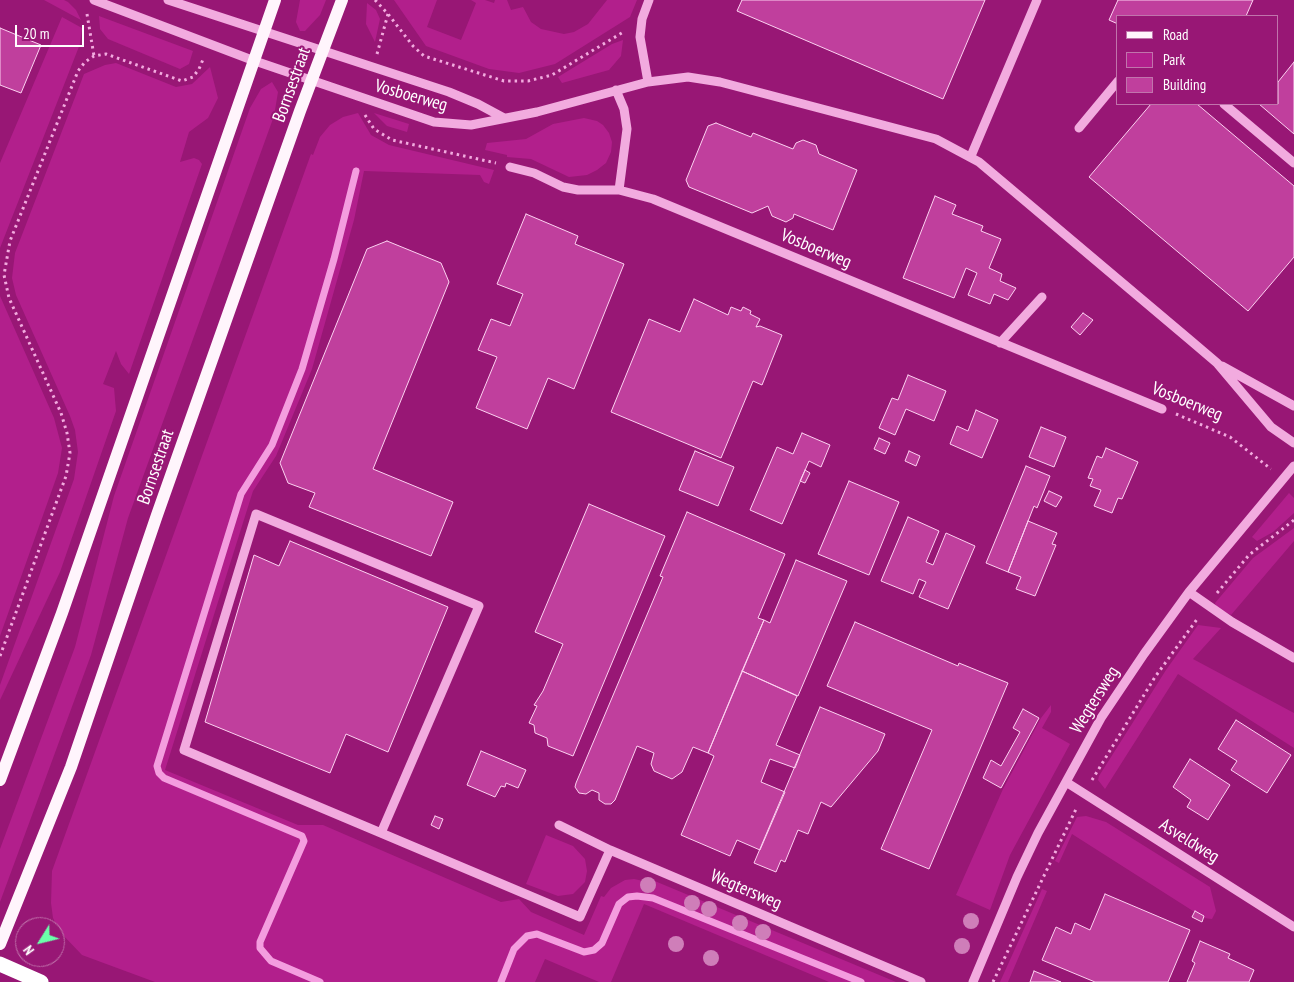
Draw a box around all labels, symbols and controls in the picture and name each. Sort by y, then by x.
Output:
scale bar [18,15,86,47]
legend [1116,15,1279,105]
text: 20 m [23,24,49,43]
text: Road [1163,25,1189,44]
street label: Bornsestraat [269,45,315,125]
text: Park [1163,50,1185,69]
street label: Vosboerweg [372,75,450,117]
text: Building [1163,75,1206,94]
street label: Vosboerweg [777,224,855,274]
street label: Vosboerweg [1148,378,1226,426]
street label: Bornsestraat [133,427,179,507]
street label: Wegtersweg [1066,662,1124,738]
street label: Asveldweg [1155,814,1223,868]
street label: Wegtersweg [707,865,785,915]
north arrow [15,917,65,967]
text: N [19,942,38,959]

